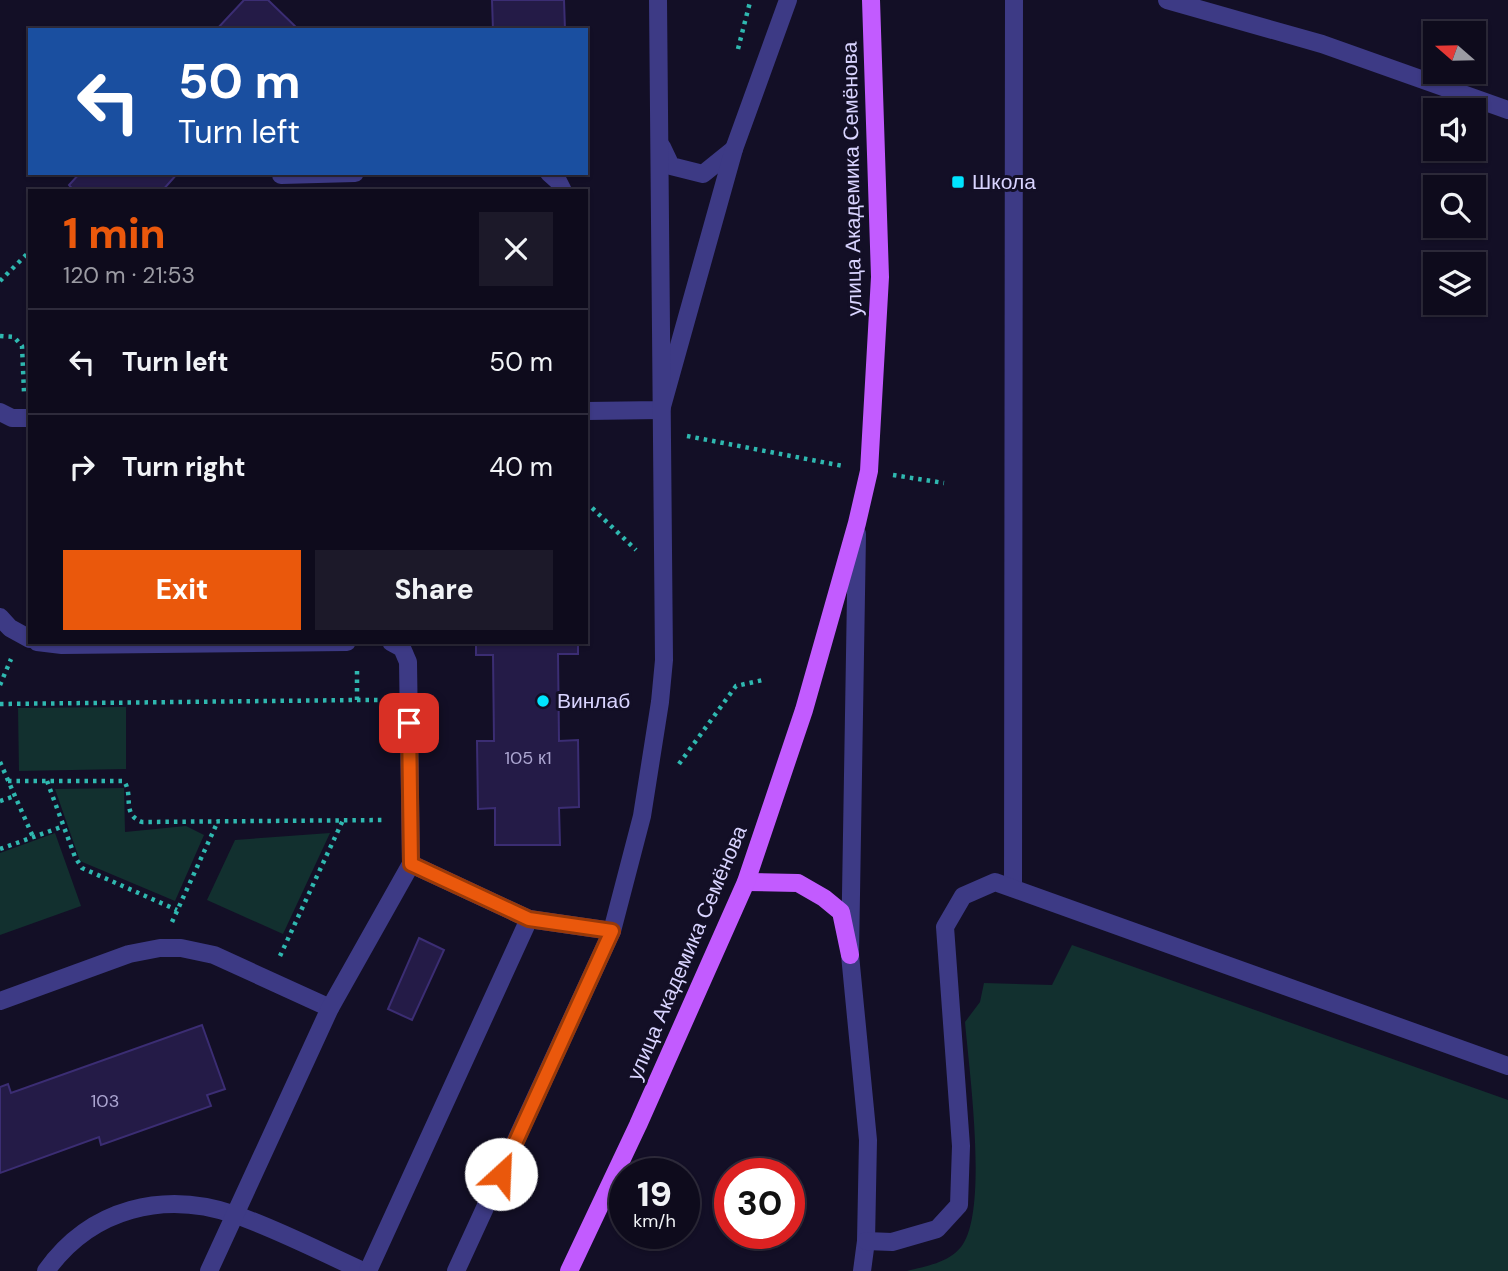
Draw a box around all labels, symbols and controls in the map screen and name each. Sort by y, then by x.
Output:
north arrow [1423,21,1486,84]
map controls [1423,21,1486,315]
street label: улица Академика Семёнова [836,41,868,316]
text: 50 m [178,49,301,113]
icon: left [63,56,154,147]
button: sound [1423,98,1486,161]
text: Turn left [178,111,300,153]
place label: Школа [972,168,1036,196]
marker: Школа [950,174,966,190]
button: search [1423,175,1486,238]
text: 1 min [63,206,166,261]
button: close [479,212,553,286]
button: layers [1423,252,1486,315]
text: 120 m · 21:53 [63,260,195,290]
icon: left [63,343,101,381]
text: Turn left [122,345,229,379]
text: 50 m [489,345,553,379]
icon: right [63,448,101,486]
text: Turn right [122,450,246,484]
text: 40 m [489,450,553,484]
button: Exit [63,550,301,630]
button: Share [315,550,553,630]
place label: Винлаб [557,687,630,715]
pin [379,693,439,753]
marker: Винлаб [535,693,551,709]
icon: arrive [390,704,428,742]
house number: 105 к1 [504,746,552,770]
street label: улица Академика Семёнова [620,821,754,1085]
house number: 103 [91,1089,119,1113]
position arrow [464,1137,538,1211]
speed limit sign: 30 [714,1158,805,1249]
text: 19 [637,1171,672,1217]
text: km/h [633,1209,676,1233]

